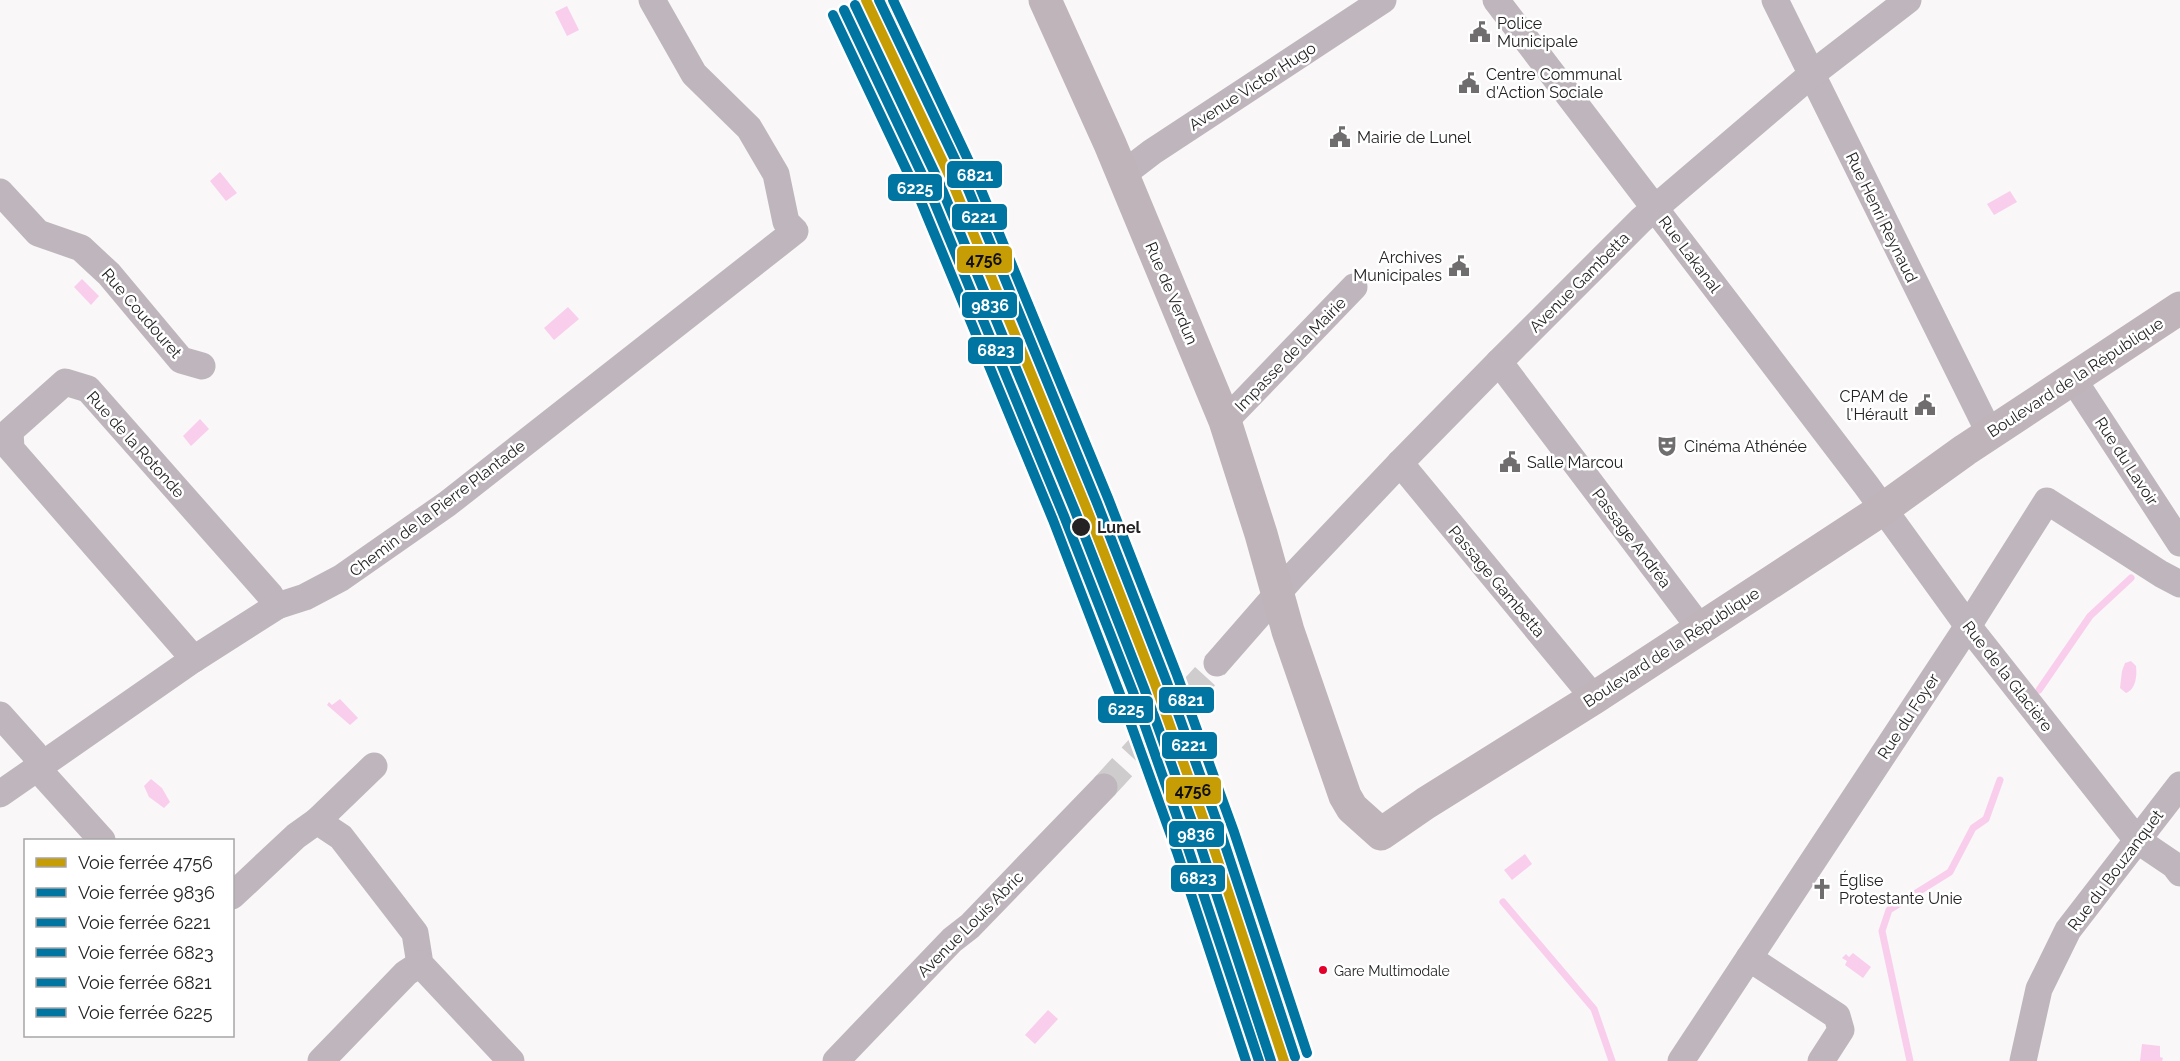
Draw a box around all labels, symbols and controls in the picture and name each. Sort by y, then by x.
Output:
place label: Police Municipale [1497,14,1578,51]
public building icon: Police Municipale [1468,20,1492,44]
street label: Avenue Victor Hugo [1185,38,1319,135]
place label: Centre Communal d'Action Sociale [1486,65,1622,102]
public building icon: Centre Communal d'Action Sociale [1457,71,1481,95]
public building icon: Mairie de Lunel [1328,125,1352,149]
place label: Mairie de Lunel [1357,128,1472,147]
street label: Rue Henri Reynaud [1842,149,1921,285]
line badge: 6821 [946,160,1003,189]
text: 6821 [957,166,993,185]
line badge: 6225 [887,173,943,202]
text: 6225 [897,179,933,198]
line badge: 6221 [951,203,1008,231]
text: 6221 [961,208,997,227]
street label: Rue Lakanal [1655,212,1725,297]
street label: Avenue Gambetta [1525,228,1633,336]
street label: Rue de Verdun [1141,239,1202,347]
line badge: 4756 [956,245,1013,274]
place label: Archives Municipales [1353,248,1442,285]
text: 4756 [966,250,1003,269]
public building icon: Archives Municipales [1447,254,1471,278]
street label: Rue Coudouret [98,265,186,362]
line badge: 9836 [961,291,1018,319]
street label: Impasse de la Mairie [1231,293,1350,415]
text: 9836 [971,296,1009,315]
street label: Boulevard de la République [1984,313,2167,441]
line badge: 6823 [967,336,1024,365]
text: 6823 [977,341,1015,360]
street label: Rue de la Rotonde [83,387,188,502]
place label: CPAM de l'Hérault [1840,387,1909,424]
public building icon: CPAM de l'Hérault [1913,393,1937,417]
street label: Rue du Lavoir [2091,414,2162,509]
theatre icon: Cinéma Athénée [1655,434,1679,458]
street label: Chemin de la Pierre Plantade [346,436,529,581]
place label: Cinéma Athénée [1684,437,1807,456]
public building icon: Salle Marcou [1498,450,1522,474]
place label: Salle Marcou [1527,453,1623,472]
street label: Passage Andréa [1588,485,1675,592]
marker: Lunel [1070,516,1092,538]
place label: Lunel [1097,518,1141,537]
street label: Passage Gambetta [1444,522,1549,641]
street label: Boulevard de la République [1580,583,1763,711]
street label: Rue de la Glacière [1959,617,2057,735]
street label: Rue du Foyer [1874,670,1943,763]
line badge: 6821 [1158,686,1215,714]
text: 6821 [1168,691,1204,710]
line badge: 6225 [1097,695,1154,724]
text: 6225 [1108,700,1144,719]
line badge: 6221 [1161,731,1218,760]
text: 6221 [1171,736,1207,755]
line badge: 4756 [1165,776,1222,805]
text: 4756 [1175,781,1212,800]
street label: Rue du Bouzanquet [2064,806,2167,935]
line badge: 9836 [1168,820,1225,848]
text: 9836 [1177,825,1215,844]
legend [24,839,234,1037]
text: Voie ferrée 4756 [78,852,213,873]
line badge: 6823 [1170,864,1226,893]
street label: Avenue Louis Abric [914,867,1027,981]
text: 6823 [1179,869,1217,888]
place label: Église Protestante Unie [1839,870,1962,908]
church icon: Église Protestante Unie [1810,877,1834,901]
text: Voie ferrée 9836 [78,882,215,903]
text: Voie ferrée 6221 [78,912,211,933]
text: Voie ferrée 6823 [78,942,214,963]
place label: Gare Multimodale [1334,963,1450,979]
marker: Gare Multimodale [1317,964,1329,976]
text: Voie ferrée 6821 [78,972,212,993]
text: Voie ferrée 6225 [78,1002,213,1023]

